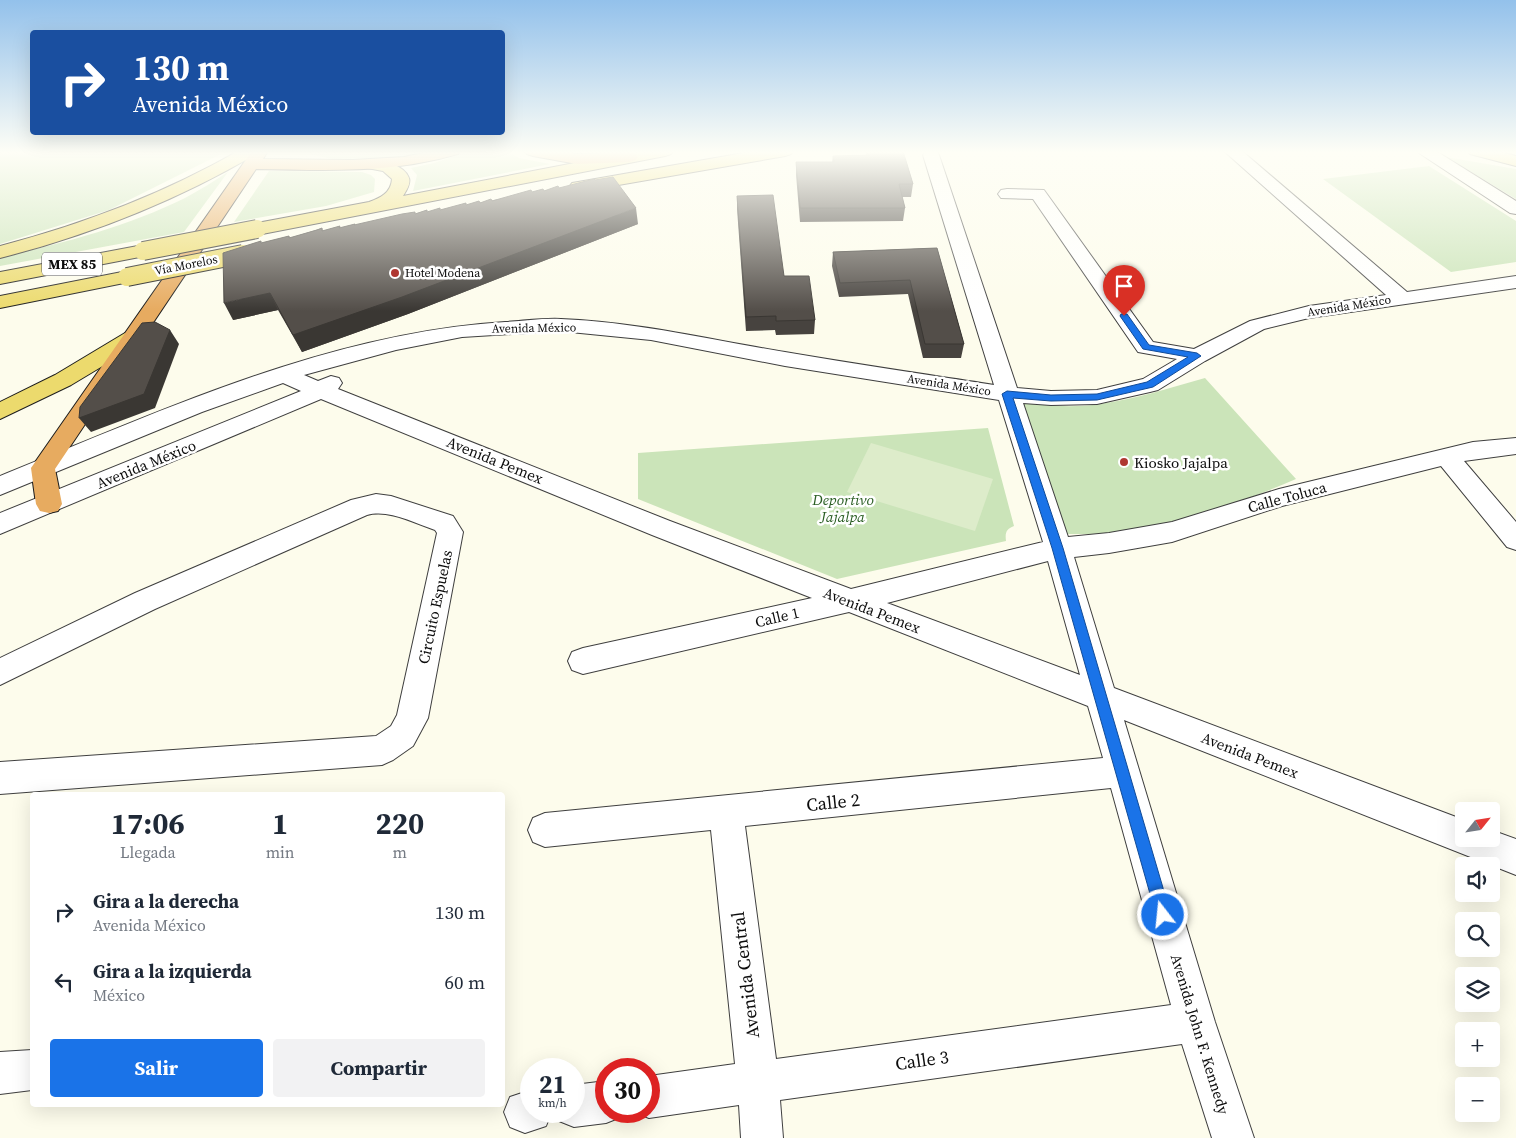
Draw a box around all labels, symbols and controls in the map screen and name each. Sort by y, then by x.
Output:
text: 130 m [133,44,229,92]
icon: right [50,50,115,115]
text: Avenida México [133,89,288,119]
street label: Vía Morelos [153,251,219,279]
road number: MEX 85 [42,252,102,276]
place label: Hotel Modena [405,265,481,281]
pin [1103,265,1145,316]
marker: Hotel Modena [389,267,401,279]
icon: arrive [1110,272,1138,300]
street label: Avenida México [1306,291,1392,321]
street label: Avenida México [492,319,577,337]
street label: Avenida México [906,370,992,400]
street label: Avenida Pemex [444,431,546,489]
street label: Avenida México [93,434,199,494]
place label: Kiosko Jajalpa [1134,452,1228,473]
marker: Kiosko Jajalpa [1118,456,1130,468]
street label: Calle Toluca [1245,476,1329,518]
park label: Deportivo Jajalpa [811,489,874,527]
street label: Circuito Espuelas [413,548,457,666]
street label: Avenida Pemex [820,582,924,638]
street label: Calle 1 [753,602,801,632]
street label: Avenida Pemex [1198,727,1302,783]
street label: Calle 2 [805,787,861,817]
north arrow [1455,802,1500,848]
map controls [1455,802,1500,1122]
text: 17:06 [111,803,185,844]
text: 1 [272,803,288,844]
text: 220 [375,803,424,844]
text: Llegada [120,841,176,863]
text: min [266,841,295,863]
text: m [393,841,407,863]
button: sound [1455,857,1500,902]
text: Gira a la derecha [93,888,239,914]
position arrow [1136,888,1188,940]
icon: right [50,898,78,926]
text: 130 m [435,899,485,925]
street label: Avenida Central [725,910,765,1040]
button: search [1455,912,1500,957]
text: Avenida México [93,914,206,936]
street label: Avenida John F. Kennedy [1166,951,1234,1117]
text: Gira a la izquierda [93,958,252,984]
button: layers [1455,967,1500,1012]
icon: left [50,968,78,996]
text: 60 m [444,969,485,995]
text: México [93,984,145,1006]
button: + [1455,1022,1500,1067]
button: Salir [50,1039,263,1097]
button: Compartir [273,1039,485,1097]
street label: Calle 3 [894,1044,950,1076]
speed limit sign: 30 [595,1058,660,1123]
text: 21 [539,1067,566,1101]
button: − [1455,1077,1500,1122]
text: km/h [538,1095,567,1111]

